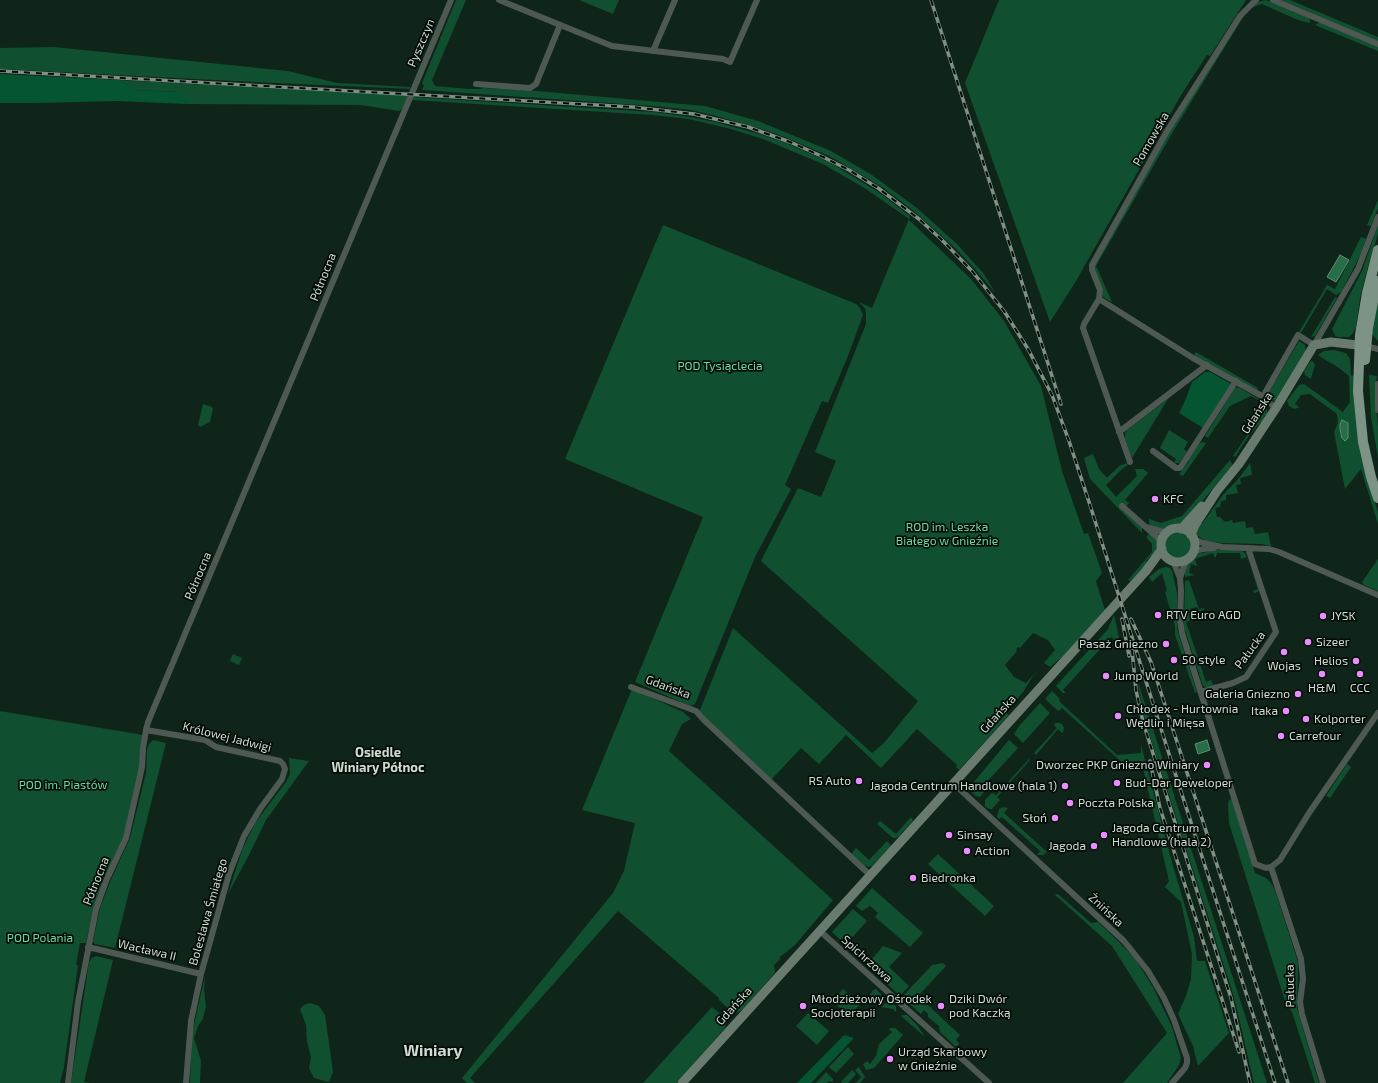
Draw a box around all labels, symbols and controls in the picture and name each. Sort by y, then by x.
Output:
street label: Pyszczyn [404,17,438,69]
street label: Pomowska [1130,110,1172,168]
street label: Północna [307,251,339,303]
park label: POD Tysiąclecia [677,359,763,373]
street label: Gdańska [1238,389,1276,437]
place label: KFC [1163,492,1183,506]
marker: KFC [1150,494,1160,504]
park label: ROD im. Leszka Białego w Gnieźnie [896,520,998,548]
street label: Północna [181,550,215,602]
place label: RTV Euro AGD [1166,608,1241,622]
place label: JYSK [1331,609,1356,623]
marker: RTV Euro AGD [1153,610,1163,620]
marker: JYSK [1318,611,1328,621]
street label: Pałucka [1232,628,1268,672]
place label: Sizeer [1316,635,1350,649]
place label: Pasaż Gniezno [1079,637,1158,651]
marker: Sizeer [1303,637,1313,647]
marker: Pasaż Gniezno [1161,639,1171,649]
marker: Wojas [1279,647,1289,657]
place label: 50 style [1182,653,1225,667]
place label: Helios [1314,654,1348,668]
marker: 50 style [1169,655,1179,665]
marker: Helios [1351,656,1361,666]
place label: Wojas [1267,659,1301,673]
place label: Jump World [1114,669,1178,683]
marker: H&M [1317,669,1327,679]
marker: CCC [1355,669,1365,679]
marker: Jump World [1101,671,1111,681]
street label: Gdańska [644,672,692,702]
place label: H&M [1308,681,1336,695]
place label: CCC [1350,681,1370,695]
place label: Galeria Gniezno [1205,687,1290,701]
marker: Galeria Gniezno [1293,689,1303,699]
street label: Gdańska [977,692,1019,736]
place label: Chłodex - Hurtownia Wędlin i Mięsa [1126,702,1238,730]
place label: Itaka [1251,704,1278,718]
marker: Itaka [1281,706,1291,716]
marker: Chłodex - Hurtownia Wędlin i Mięsa [1113,711,1123,721]
place label: Kolporter [1314,712,1366,726]
marker: Kolporter [1301,714,1311,724]
street label: Królowej Jadwigi [181,719,273,755]
place label: Carrefour [1289,729,1341,743]
marker: Carrefour [1276,731,1286,741]
district label: Osiedle Winiary Północ [331,745,425,776]
place label: Dworzec PKP Gniezno Winiary [1036,758,1199,772]
marker: Dworzec PKP Gniezno Winiary [1202,760,1212,770]
place label: RS Auto [808,774,851,788]
marker: RS Auto [854,776,864,786]
place label: Bud-Dar Deweloper [1125,776,1233,790]
park label: POD im. Piastów [19,778,107,792]
marker: Bud-Dar Deweloper [1112,778,1122,788]
place label: Jagoda Centrum Handlowe (hala 1) [870,779,1057,793]
marker: Jagoda Centrum Handlowe (hala 1) [1060,781,1070,791]
place label: Poczta Polska [1078,796,1154,810]
marker: Poczta Polska [1065,798,1075,808]
place label: Słoń [1023,811,1047,825]
marker: Słoń [1050,813,1060,823]
place label: Jagoda Centrum Handlowe (hala 2) [1112,821,1211,849]
place label: Sinsay [957,828,993,842]
marker: Sinsay [944,830,954,840]
marker: Jagoda Centrum Handlowe (hala 2) [1099,830,1109,840]
place label: Jagoda [1048,839,1086,853]
marker: Jagoda [1089,841,1099,851]
place label: Action [975,844,1010,858]
marker: Action [962,846,972,856]
street label: Północna [80,855,112,907]
street label: Bolesława Śmiałego [186,857,230,967]
place label: Biedronka [921,871,976,885]
marker: Biedronka [908,873,918,883]
street label: Żnińska [1086,890,1126,930]
park label: POD Polania [7,931,73,945]
street label: Spichrzowa [839,932,895,986]
street label: Wacława II [116,936,178,964]
street label: Pałucka [1282,964,1298,1008]
street label: Gdańska [713,984,755,1028]
place label: Młodzieżowy Ośrodek Socjoterapii [811,992,932,1020]
place label: Dziki Dwór pod Kaczką [949,992,1011,1020]
marker: Młodzieżowy Ośrodek Socjoterapii [798,1001,808,1011]
marker: Dziki Dwór pod Kaczką [936,1001,946,1011]
district label: Winiary [403,1041,463,1061]
place label: Urząd Skarbowy w Gnieźnie [898,1045,987,1073]
marker: Urząd Skarbowy w Gnieźnie [885,1054,895,1064]

